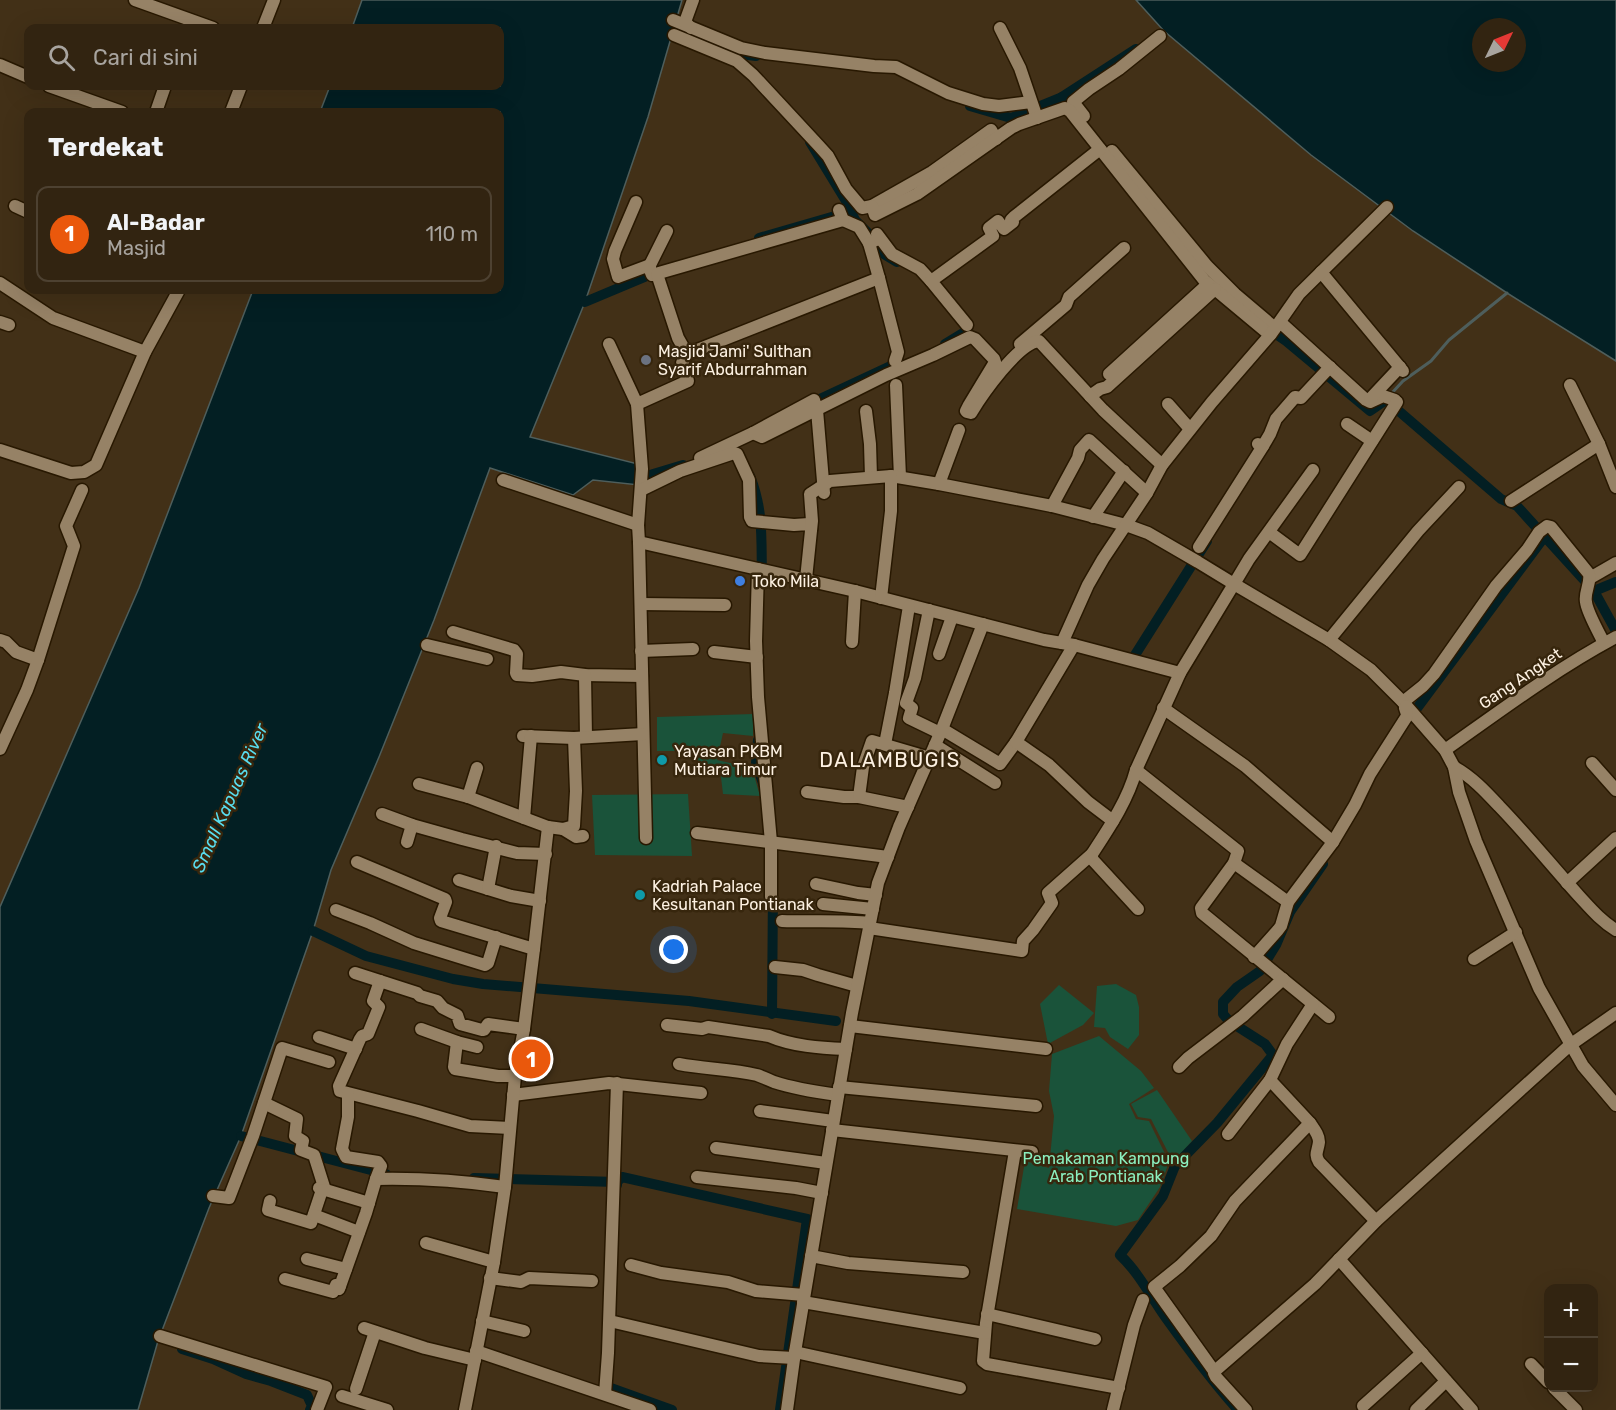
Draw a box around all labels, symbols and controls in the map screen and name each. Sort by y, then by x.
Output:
north arrow [1472,18,1526,72]
search box [24,24,504,90]
icon: search [45,41,78,74]
text: Cari di sini [93,44,198,71]
text: Terdekat [48,132,163,163]
text: Al-Badar [107,209,205,236]
text: 1 [65,222,74,246]
text: 110 m [426,222,478,246]
text: Masjid [107,236,166,260]
place label: Masjid Jami' Sulthan Syarif Abdurrahman [658,342,812,379]
marker: Masjid Jami' Sulthan Syarif Abdurrahman [639,353,653,367]
place label: Toko Mila [752,572,819,591]
marker: Toko Mila [733,574,747,588]
street label: Gang Angket [1475,644,1565,713]
water label: Small Kapuas River [187,719,273,876]
place label: Yayasan PKBM Mutiara Timur [674,742,783,779]
district label: DALAMBUGIS [819,748,961,772]
marker: Yayasan PKBM Mutiara Timur [655,753,669,767]
place label: Kadriah Palace Kesultanan Pontianak [652,877,814,914]
marker: Kadriah Palace Kesultanan Pontianak [633,888,647,902]
your location [659,935,688,964]
pin: 1 [512,1036,550,1082]
park label: Pemakaman Kampung Arab Pontianak [1023,1149,1189,1186]
map controls [1544,1284,1598,1392]
button: + [1544,1284,1598,1338]
button: − [1544,1338,1598,1392]

